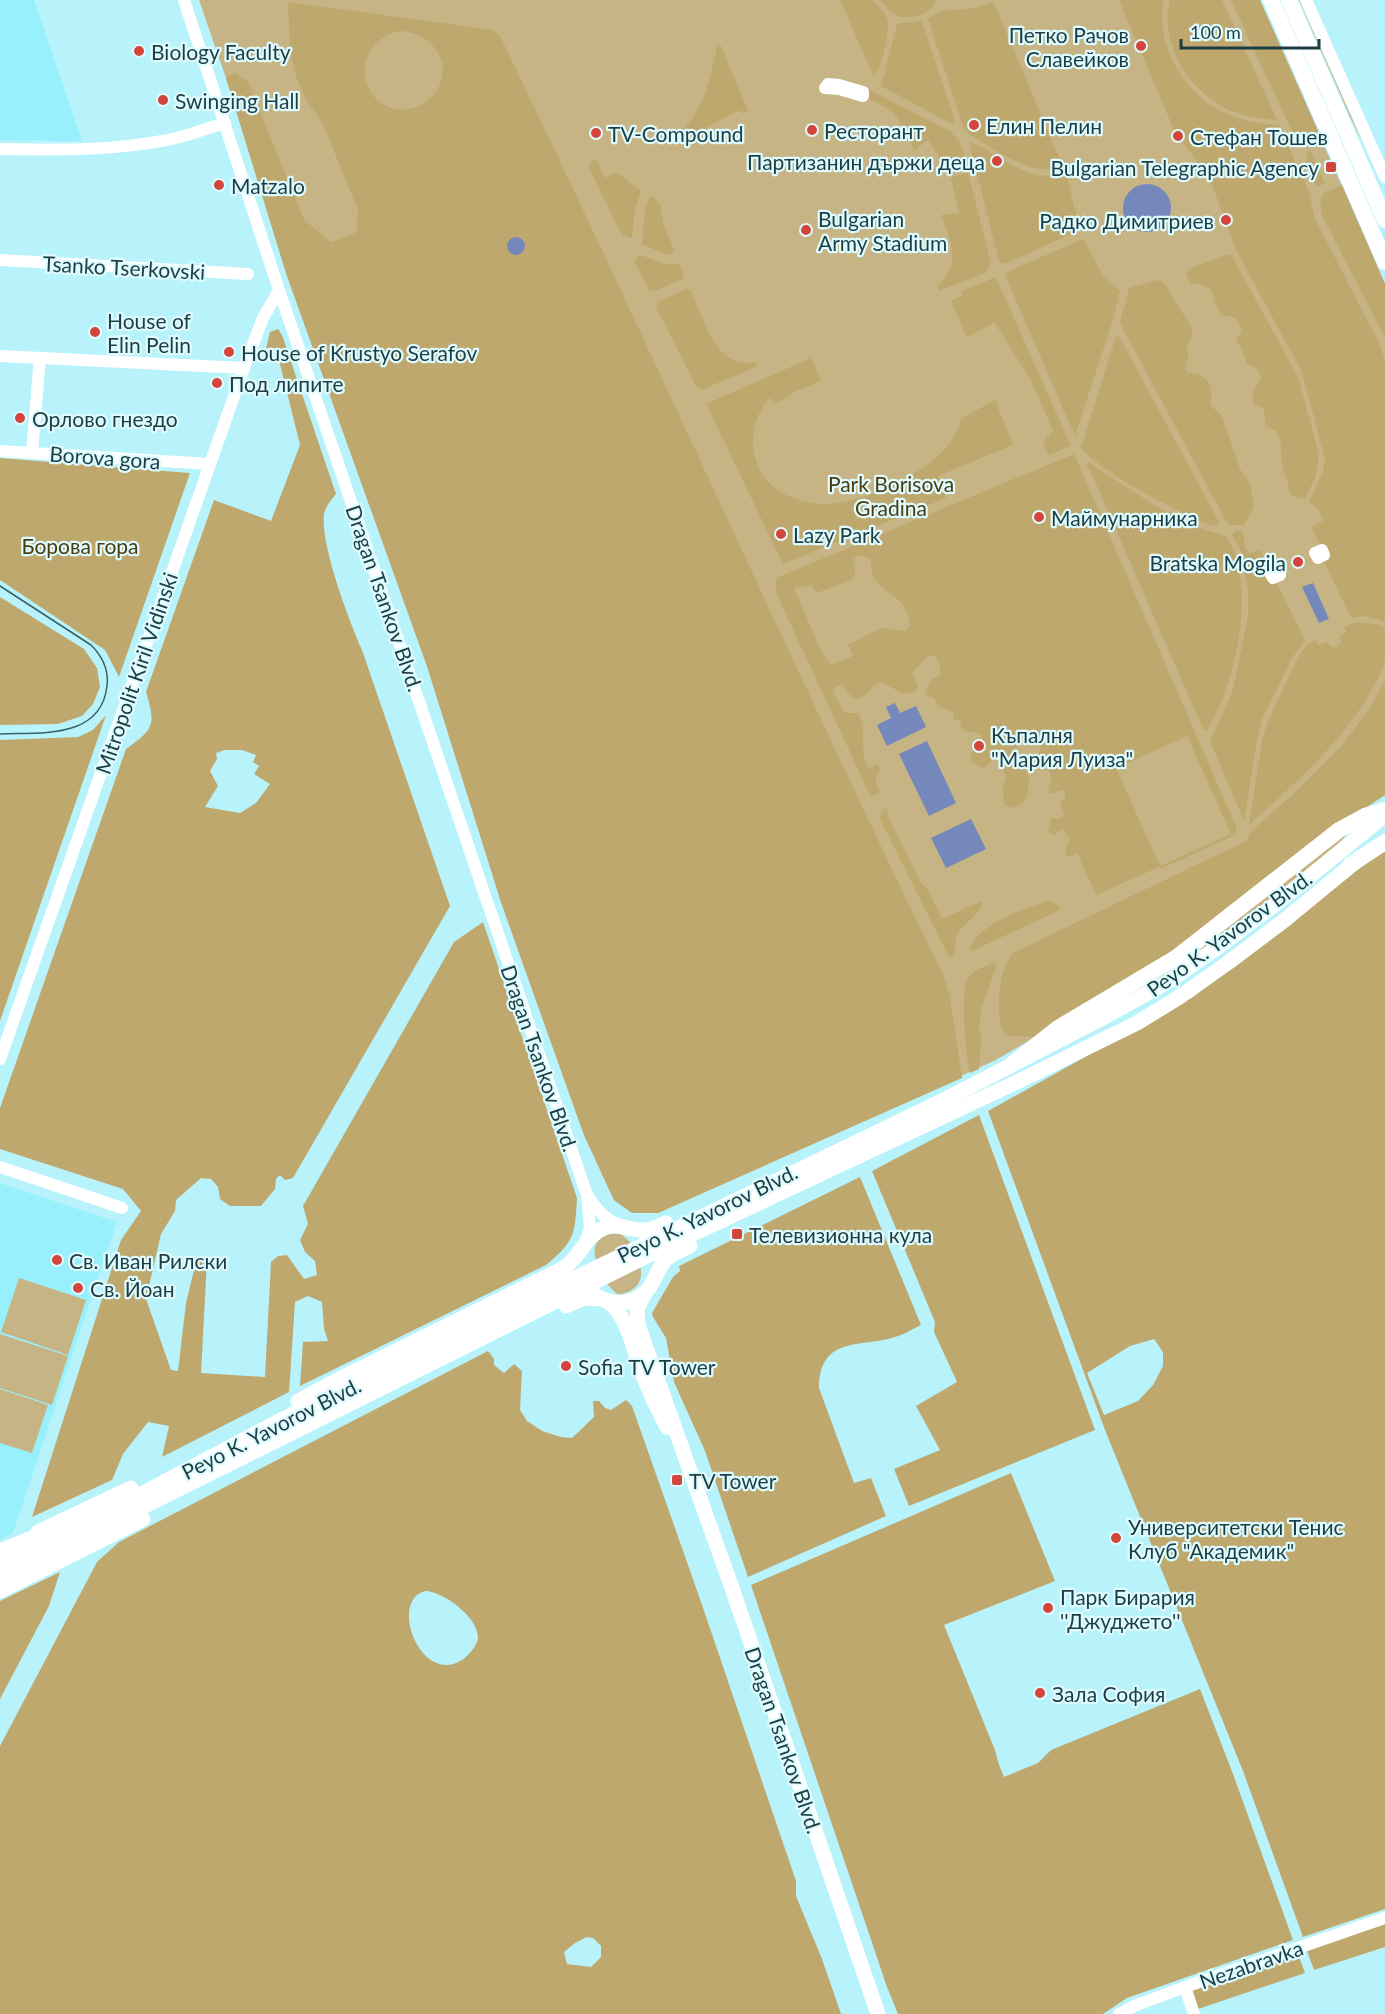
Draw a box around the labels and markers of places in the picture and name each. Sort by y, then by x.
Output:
place label: Петко Рачов Славейков [1009,22,1129,71]
place label: Biology Faculty [151,39,291,64]
marker: Петко Рачов Славейков [1134,39,1148,53]
marker: Biology Faculty [132,44,146,58]
place label: Swinging Hall [175,88,299,113]
marker: Swinging Hall [156,93,170,107]
place label: Елин Пелин [986,113,1102,138]
place label: Ресторант [824,118,924,143]
marker: Елин Пелин [967,118,981,132]
place label: TV-Compound [608,121,744,146]
marker: Ресторант [805,123,819,137]
place label: Стефан Тошев [1190,124,1328,149]
marker: TV-Compound [589,126,603,140]
marker: Стефан Тошев [1171,129,1185,143]
place label: Партизанин държи деца [747,149,985,174]
marker: Партизанин държи деца [990,154,1004,168]
place label: Bulgarian Telegraphic Agency [1050,155,1319,180]
marker: Bulgarian Telegraphic Agency [1324,160,1338,174]
place label: Matzalo [231,173,305,198]
marker: Matzalo [212,178,226,192]
place label: Bulgarian Army Stadium [818,206,947,255]
place label: Радко Димитриев [1039,208,1214,233]
marker: Радко Димитриев [1219,213,1233,227]
marker: Bulgarian Army Stadium [799,223,813,237]
place label: House of Elin Pelin [107,308,192,357]
marker: House of Elin Pelin [88,325,102,339]
place label: House of Krustyo Serafov [241,340,477,365]
marker: House of Krustyo Serafov [222,345,236,359]
place label: Под липите [229,371,344,396]
marker: Под липите [210,376,224,390]
place label: Орлово гнездо [32,406,178,431]
marker: Орлово гнездо [13,411,27,425]
place label: Маймунарника [1051,505,1198,530]
marker: Маймунарника [1032,510,1046,524]
place label: Lazy Park [793,522,881,547]
marker: Lazy Park [774,527,788,541]
place label: Bratska Mogila [1149,550,1286,575]
marker: Bratska Mogila [1291,555,1305,569]
place label: Къпалня "Мария Луиза" [991,722,1133,771]
marker: Къпалня "Мария Луиза" [972,739,986,753]
place label: Телевизионна кула [749,1222,932,1247]
marker: Телевизионна кула [730,1227,744,1241]
place label: Св. Иван Рилски [69,1248,227,1273]
marker: Св. Иван Рилски [50,1253,64,1267]
place label: Св. Йоан [90,1276,175,1301]
marker: Св. Йоан [71,1281,85,1295]
place label: Sofia TV Tower [578,1354,716,1379]
marker: Sofia TV Tower [559,1359,573,1373]
place label: TV Tower [689,1468,777,1493]
marker: TV Tower [670,1473,684,1487]
place label: Университетски Тенис Клуб "Академик" [1128,1514,1344,1563]
marker: Университетски Тенис Клуб "Академик" [1109,1531,1123,1545]
place label: Парк Бирария ''Джуджето'' [1060,1584,1195,1633]
marker: Парк Бирария ''Джуджето'' [1041,1601,1055,1615]
place label: Зала София [1052,1681,1165,1706]
marker: Зала София [1033,1686,1047,1700]

